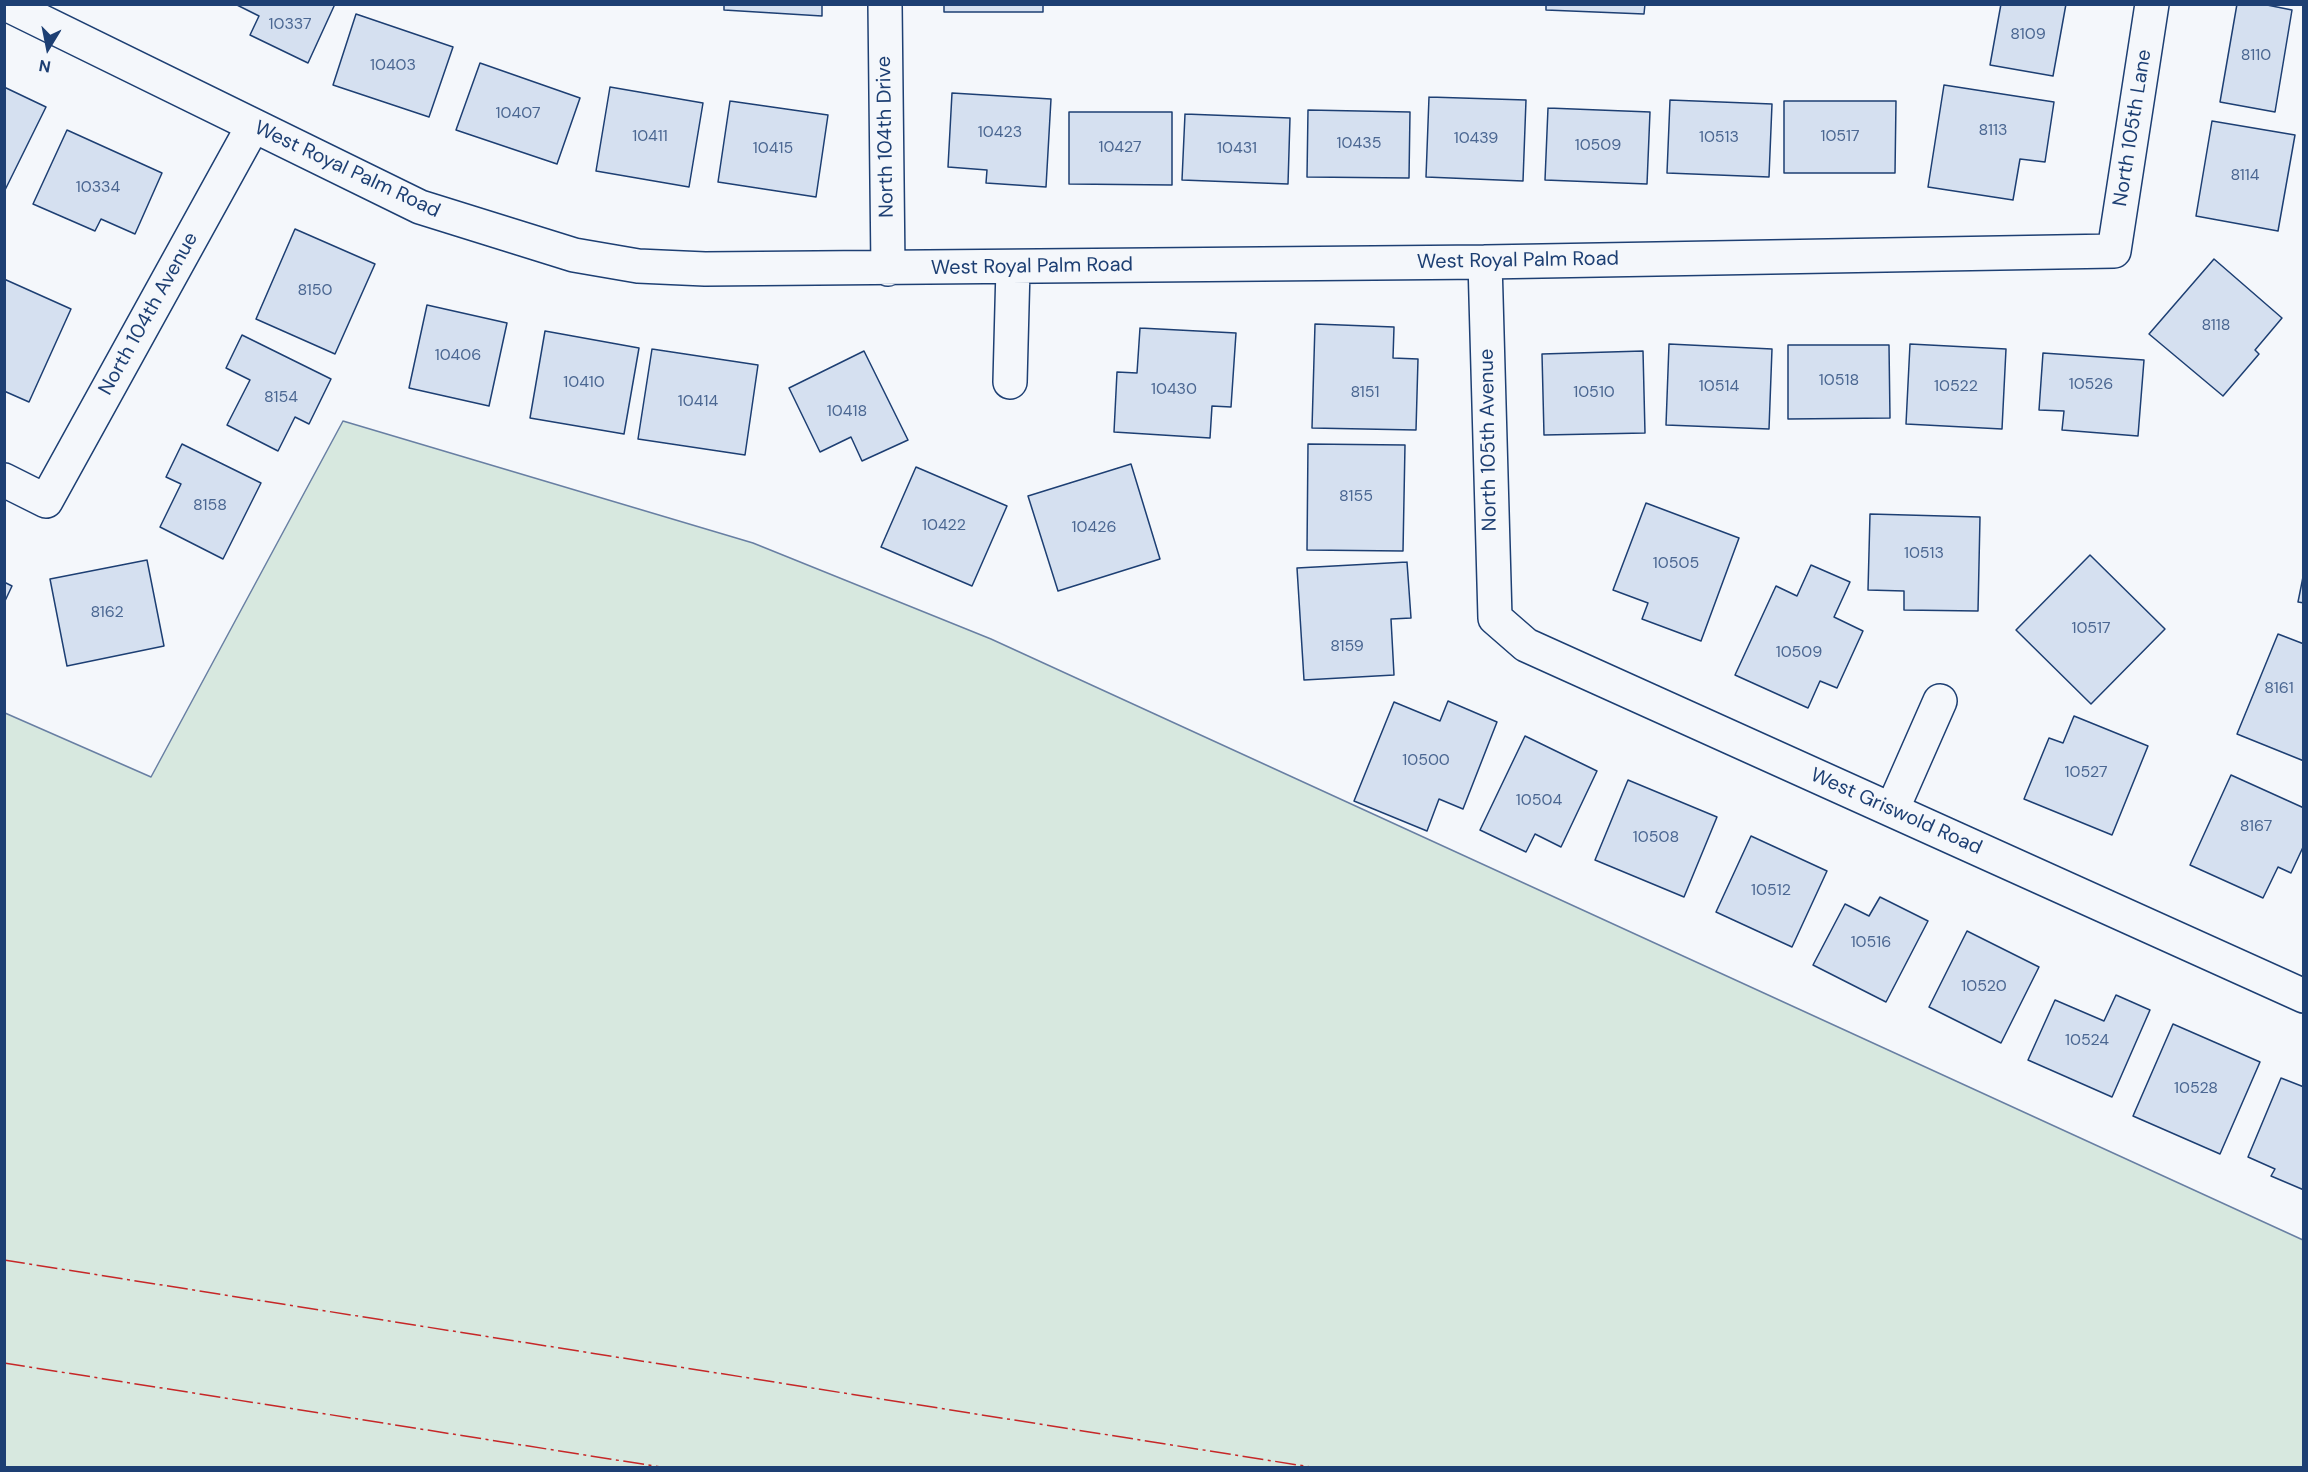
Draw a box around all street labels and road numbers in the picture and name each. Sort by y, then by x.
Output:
street label: North 105th Lane [2109,48,2157,208]
street label: North 104th Drive [873,56,899,218]
street label: West Royal Palm Road [250,116,444,224]
street label: North 104th Avenue [94,228,204,400]
street label: West Royal Palm Road [1417,247,1619,275]
street label: West Royal Palm Road [931,253,1133,281]
street label: North 105th Avenue [1475,349,1503,531]
street label: West Griswold Road [1807,763,1985,861]

